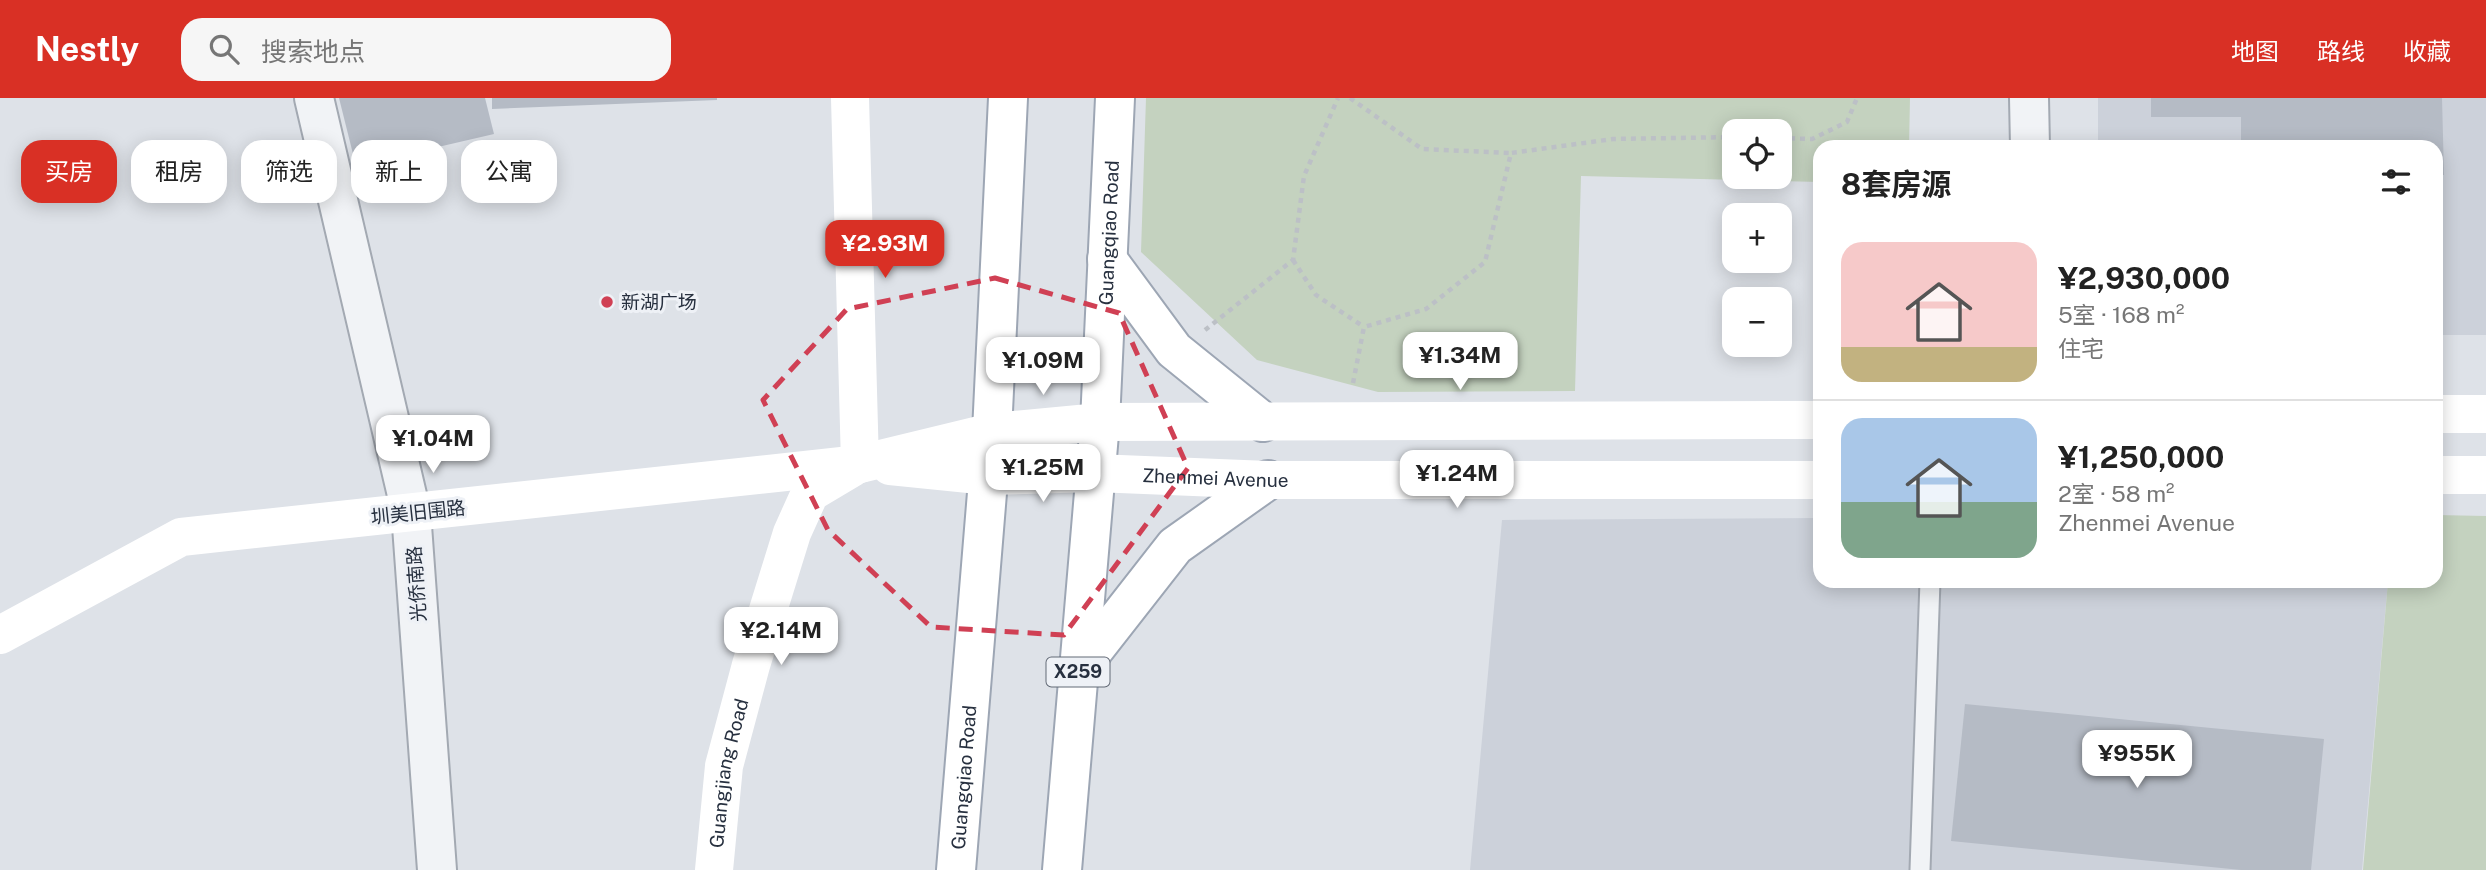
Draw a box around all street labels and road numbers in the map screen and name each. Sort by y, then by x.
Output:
street label: Guangqiao Road [1094,160,1123,306]
street label: Zhenmei Avenue [1142,464,1288,491]
street label: 圳美旧围路 [370,496,466,528]
street label: 光侨南路 [402,545,430,623]
road number: X259 [1046,658,1110,686]
street label: Guangjiang Road [705,696,753,849]
street label: Guangqiao Road [947,704,981,850]

